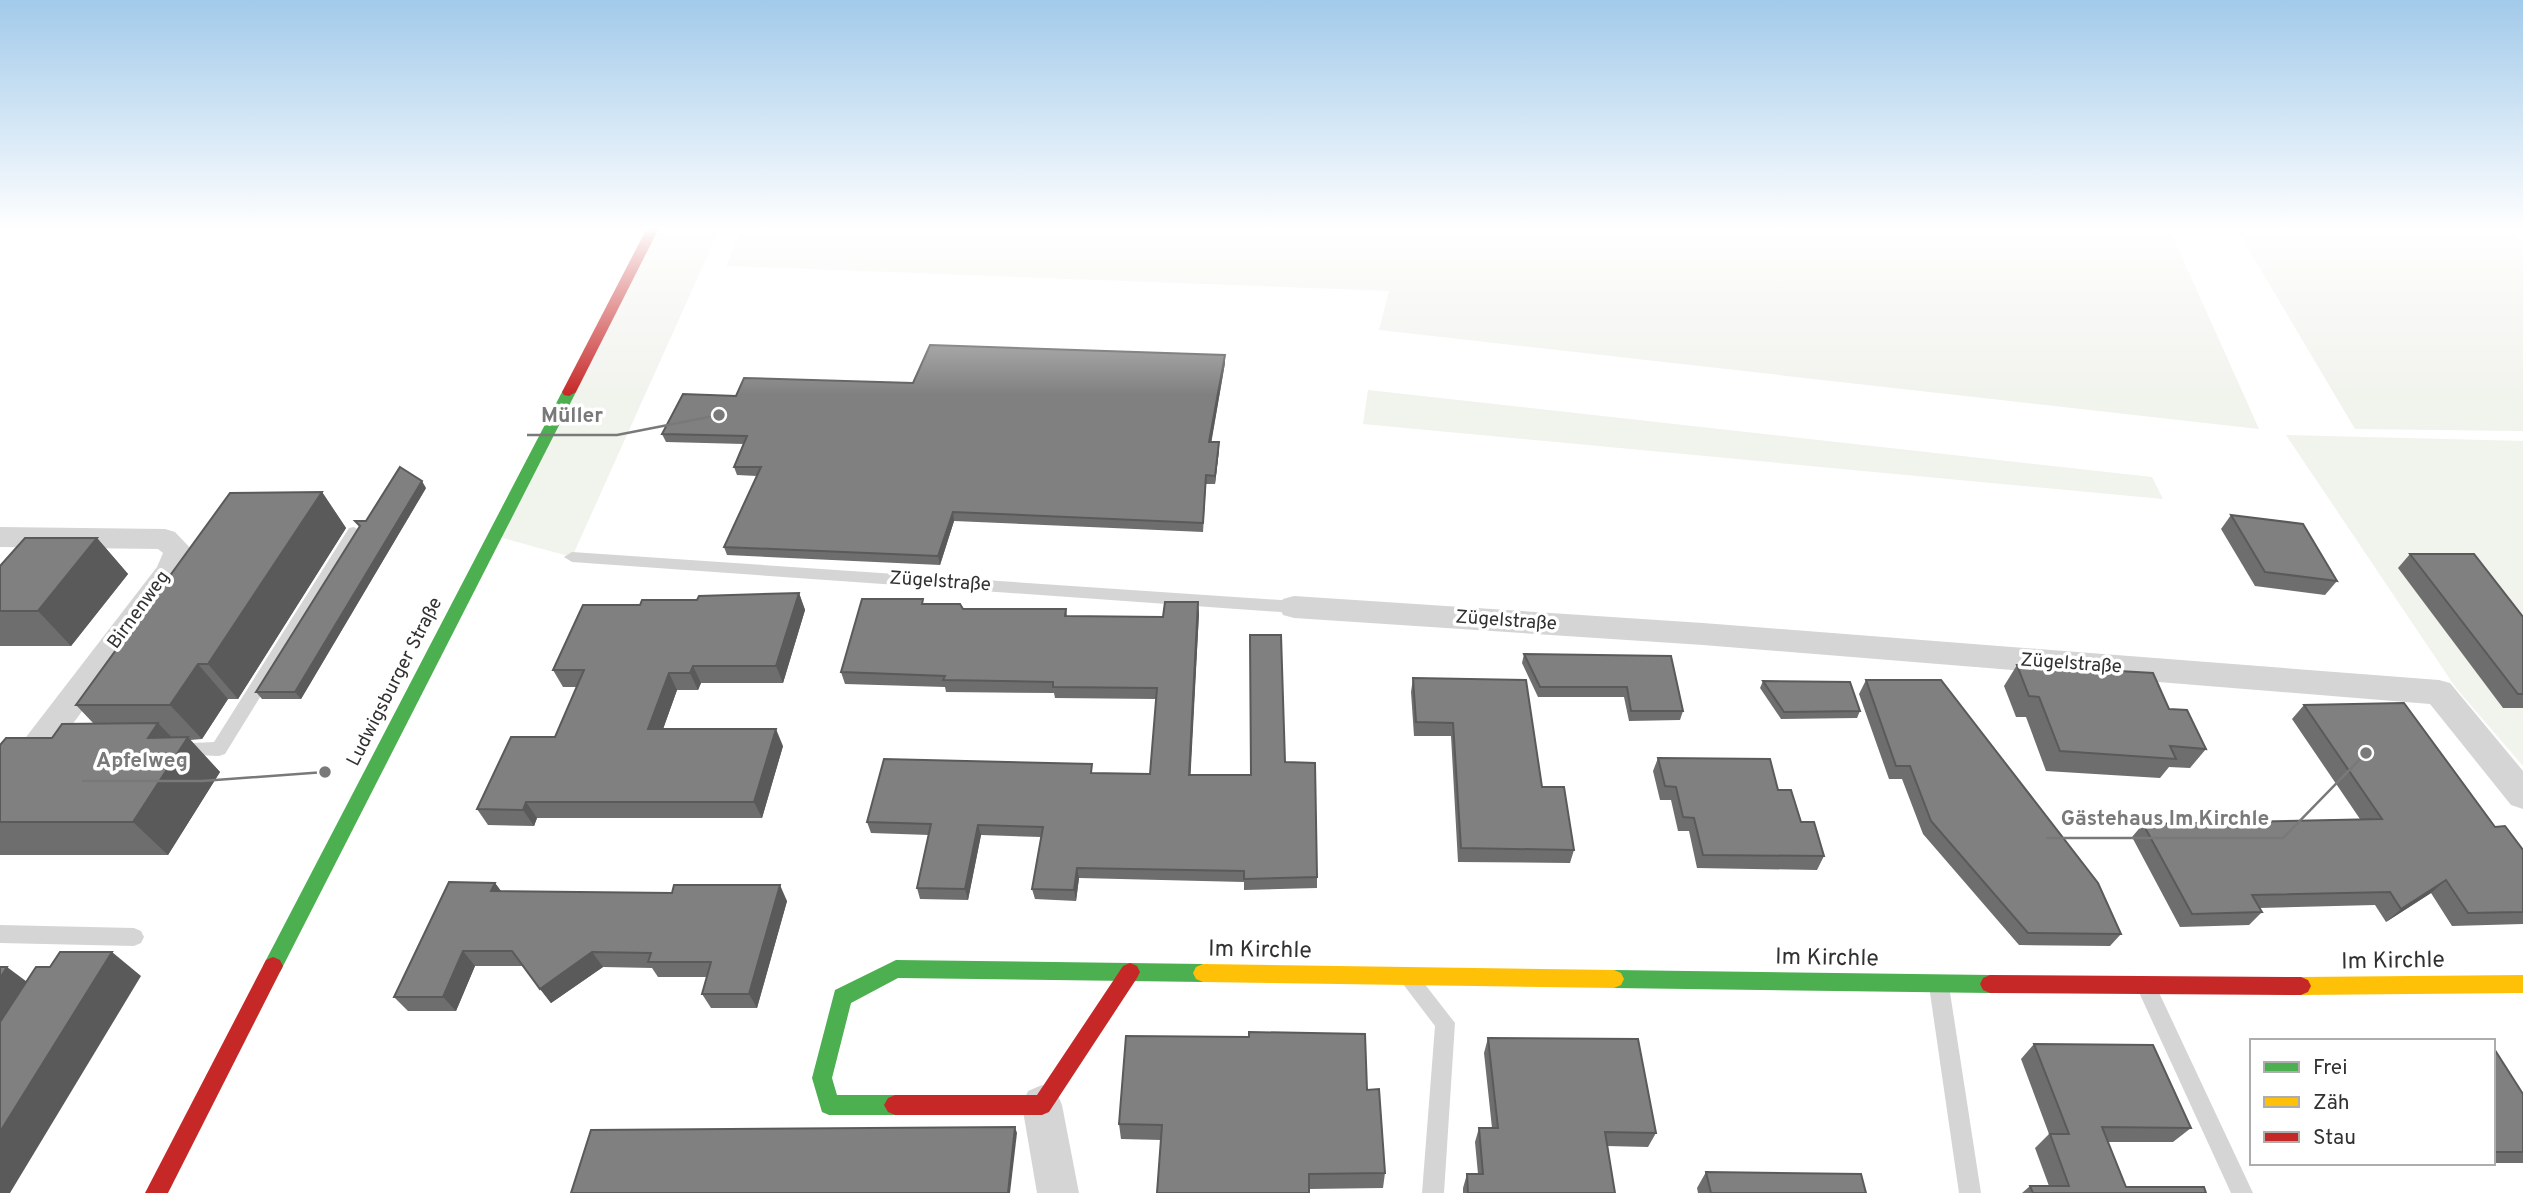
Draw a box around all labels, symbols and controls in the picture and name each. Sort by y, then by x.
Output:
callout: Müller [527,393,617,435]
text: Müller [541,403,603,430]
street label: Birnenweg [103,566,175,654]
street label: Zügelstraße [888,566,992,598]
street label: Ludwigsburger Straße [342,593,448,771]
street label: Zügelstraße [1454,605,1558,637]
street label: Zügelstraße [2019,648,2123,680]
callout: Apfelweg [82,739,202,781]
text: Apfelweg [96,748,188,775]
callout: Gästehaus Im Kirchle [2046,796,2283,838]
text: Gästehaus Im Kirchle [2061,806,2269,833]
street label: Im Kirchle [1208,936,1312,966]
street label: Im Kirchle [1775,944,1879,974]
street label: Im Kirchle [2341,947,2445,977]
legend [2250,1039,2495,1165]
text: Frei [2313,1055,2348,1082]
text: Zäh [2313,1090,2350,1117]
text: Stau [2313,1125,2356,1152]

